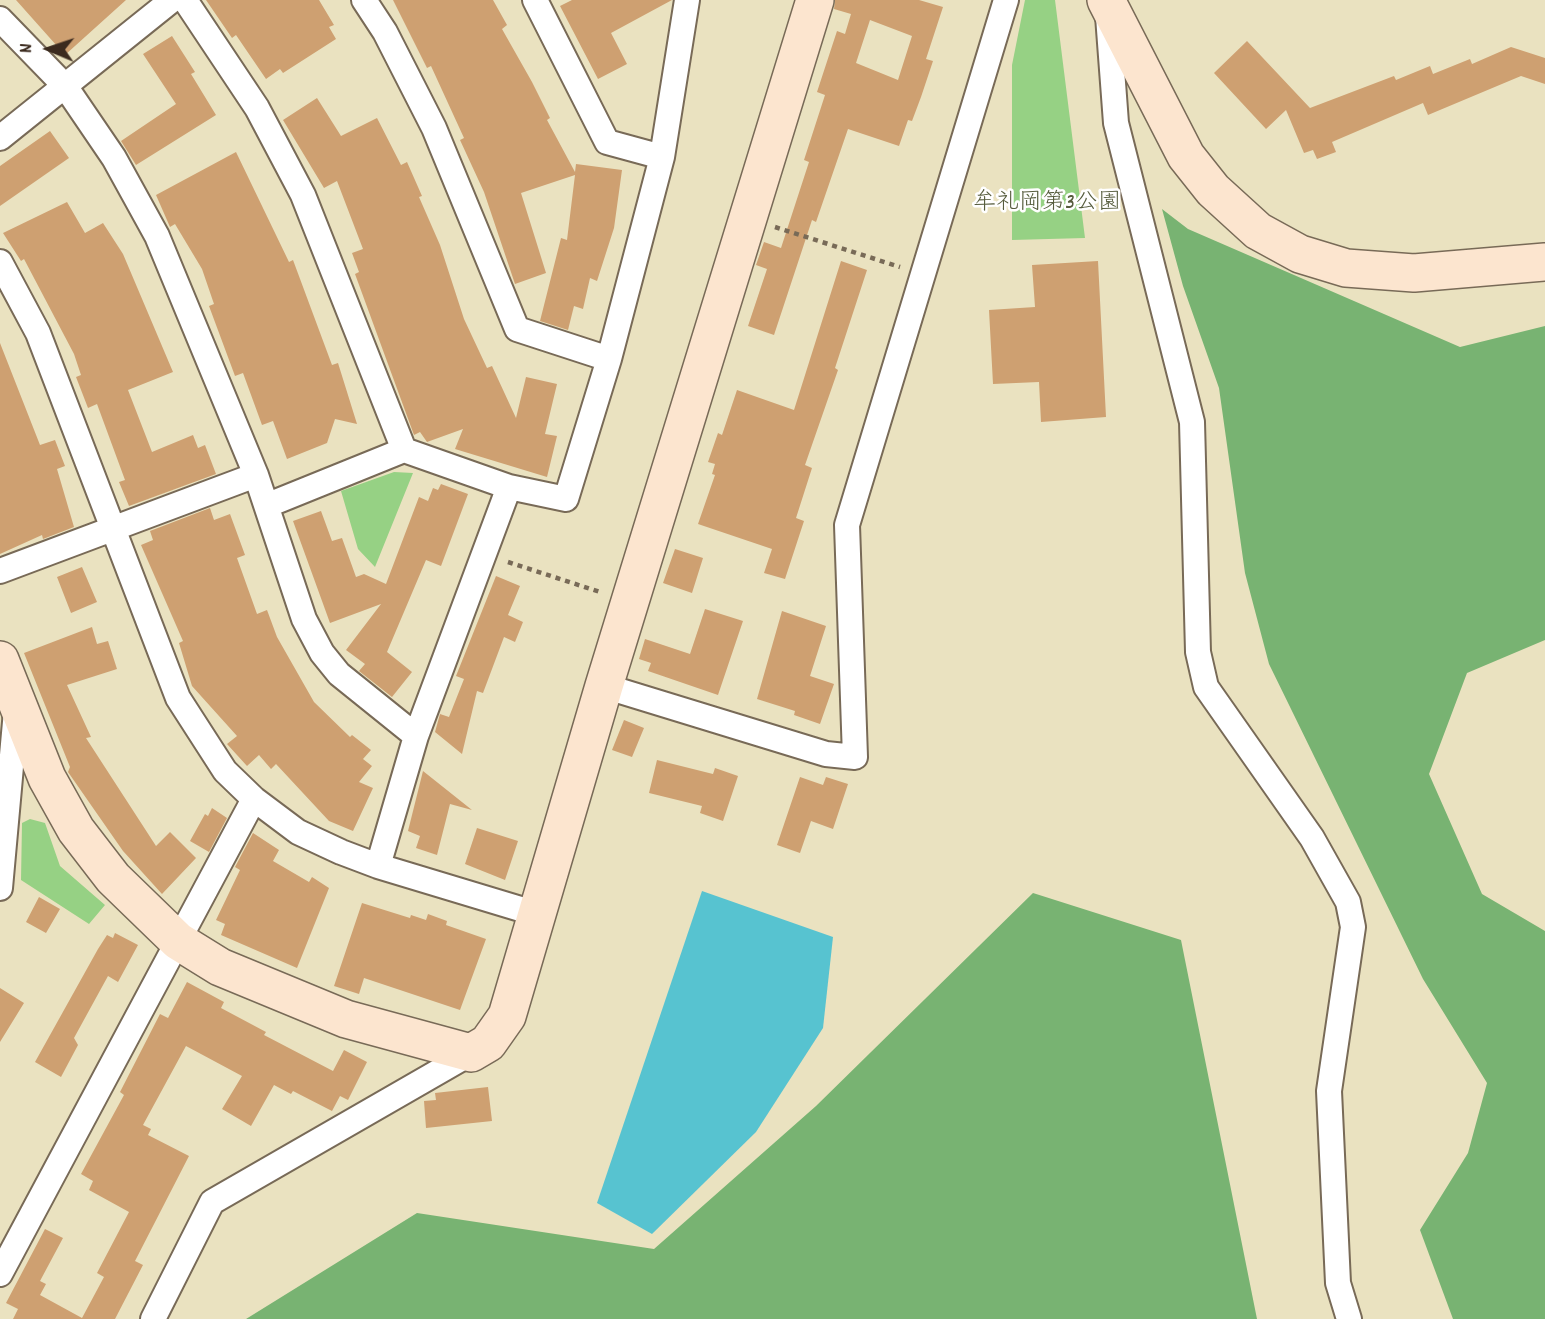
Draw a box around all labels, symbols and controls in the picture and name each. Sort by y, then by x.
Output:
north arrow [14,14,84,84]
text: N [14,43,41,53]
park label: 牟礼岡第3公園 [973,191,1121,219]

